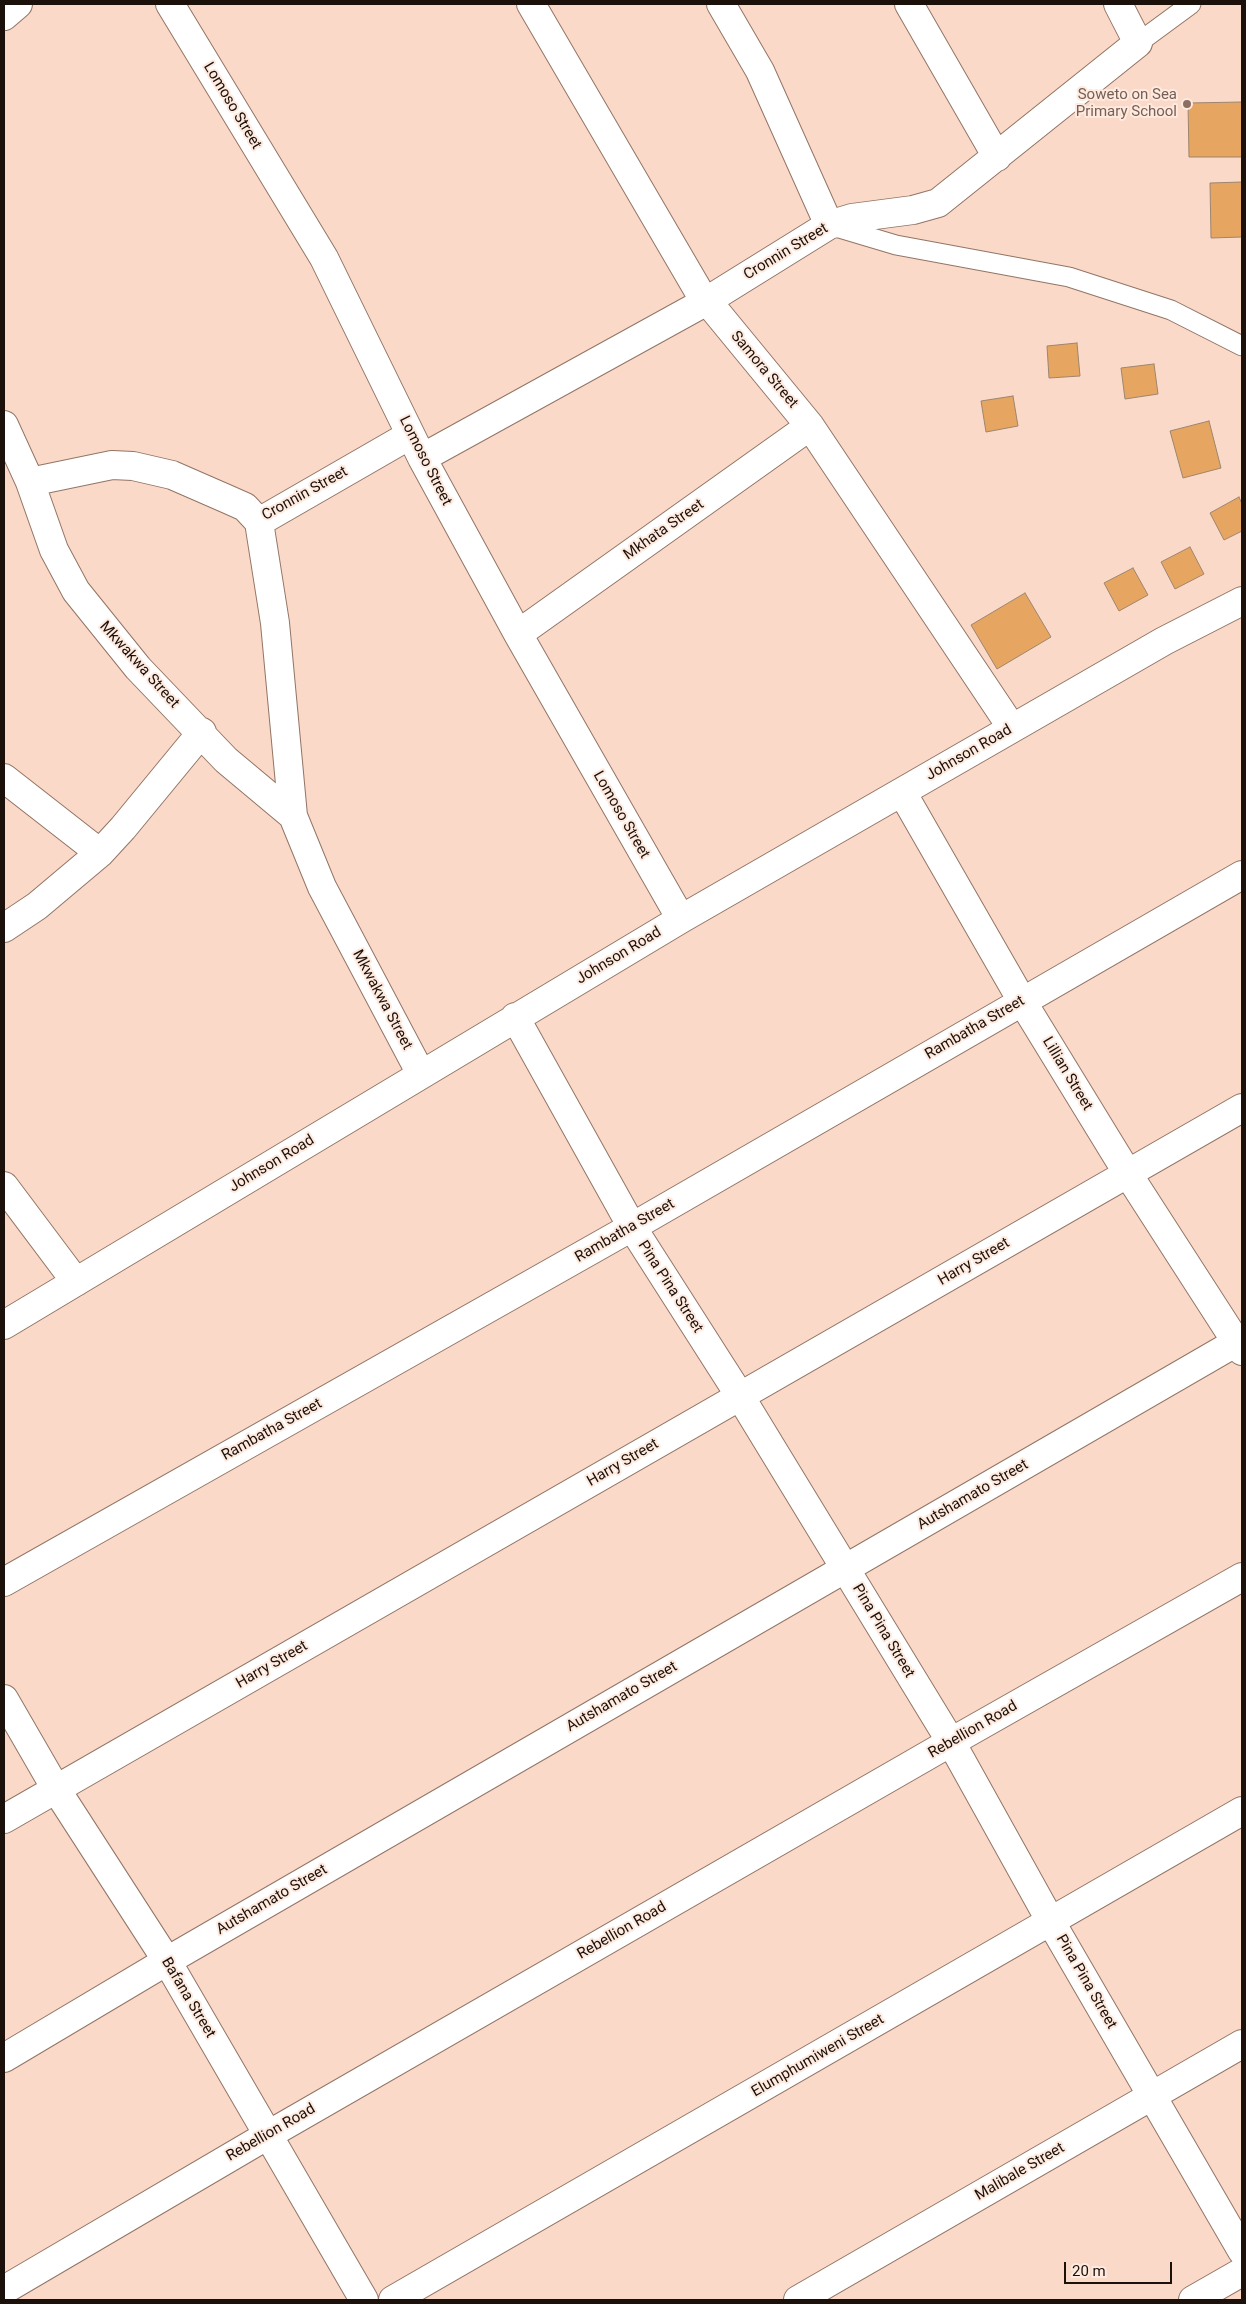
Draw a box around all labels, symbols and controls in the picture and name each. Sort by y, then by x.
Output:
street label: Lomoso Street [199,59,265,153]
place label: Soweto on Sea Primary School [1076,86,1177,121]
marker: Soweto on Sea Primary School [1181,98,1193,110]
street label: Cronnin Street [741,220,831,284]
street label: Samora Street [727,328,801,412]
street label: Lomoso Street [395,413,455,509]
street label: Cronnin Street [259,463,351,525]
street label: Mkhata Street [621,496,707,564]
street label: Mkwakwa Street [95,618,183,712]
street label: Johnson Road [923,721,1015,785]
street label: Lomoso Street [589,768,653,862]
street label: Johnson Road [573,924,665,988]
street label: Mkwakwa Street [348,947,416,1053]
street label: Rambatha Street [922,992,1028,1064]
street label: Lillian Street [1038,1034,1096,1114]
street label: Johnson Road [226,1132,318,1196]
street label: Rambatha Street [572,1195,678,1267]
street label: Harry Street [935,1234,1013,1290]
street label: Pina Pina Street [634,1238,706,1336]
street label: Rambatha Street [219,1395,325,1465]
street label: Harry Street [584,1435,662,1491]
street label: Autshamato Street [914,1456,1032,1534]
street label: Pina Pina Street [848,1581,918,1681]
street label: Harry Street [233,1637,311,1693]
street label: Autshamato Street [563,1658,681,1736]
street label: Rebellion Road [925,1697,1021,1763]
street label: Autshamato Street [213,1861,331,1939]
street label: Rebellion Road [574,1898,670,1964]
street label: Pina Pina Street [1052,1932,1120,2032]
street label: Bafana Street [157,1955,219,2041]
street label: Elumphumiweni Street [749,2011,887,2101]
street label: Rebellion Road [223,2100,319,2166]
street label: Malibale Street [972,2139,1068,2205]
scale bar [1066,2252,1174,2284]
text: 20 m [1072,2262,1106,2280]

